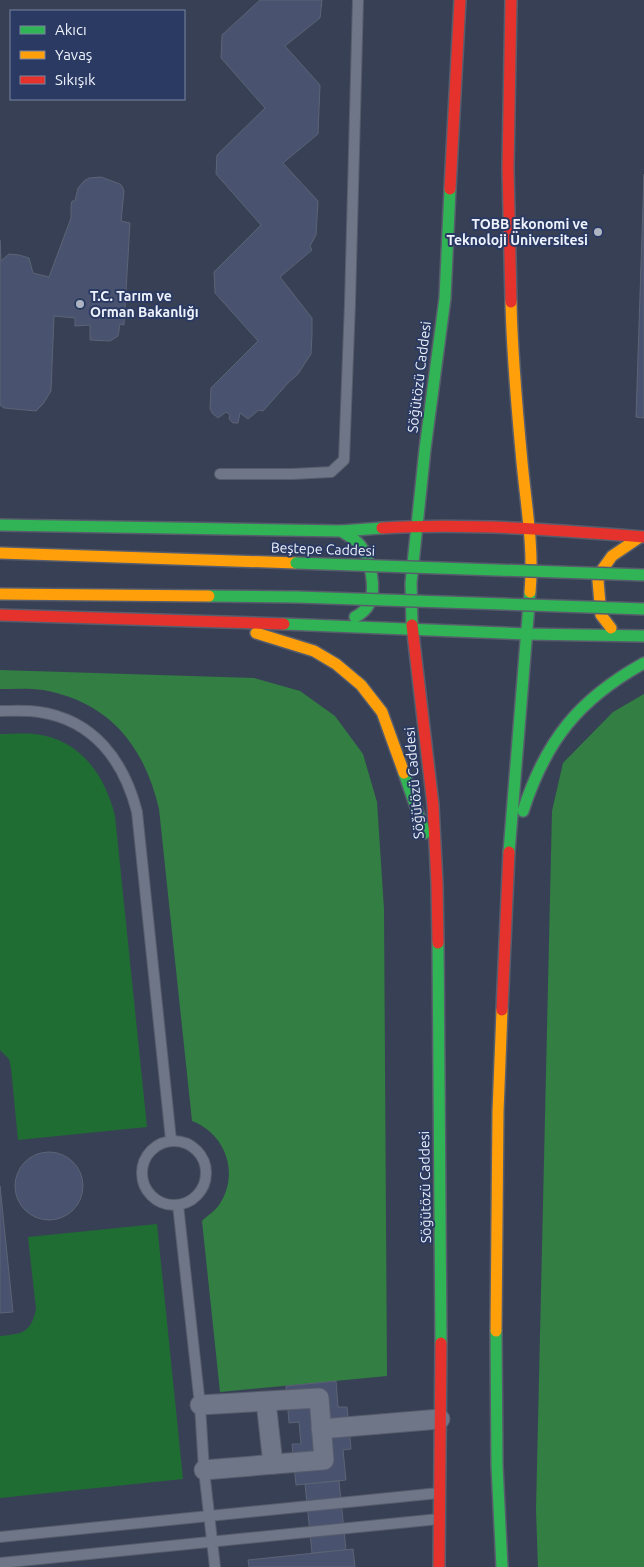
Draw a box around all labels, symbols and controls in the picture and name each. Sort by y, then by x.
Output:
legend [10,10,185,100]
text: Akıcı [55,21,87,38]
text: Yavaş [55,46,92,63]
text: Sıkışık [55,71,96,88]
place label: TOBB Ekonomi ve Teknoloji Üniversitesi [446,216,588,248]
marker: TOBB Ekonomi ve Teknoloji Üniversitesi [592,226,604,238]
place label: T.C. Tarım ve Orman Bakanlığı [90,288,199,320]
marker: T.C. Tarım ve Orman Bakanlığı [74,298,86,310]
street label: Söğütözü Caddesi [404,320,434,434]
street label: Beştepe Caddesi [271,539,375,559]
street label: Söğütözü Caddesi [401,726,427,840]
street label: Söğütözü Caddesi [416,1131,434,1243]

